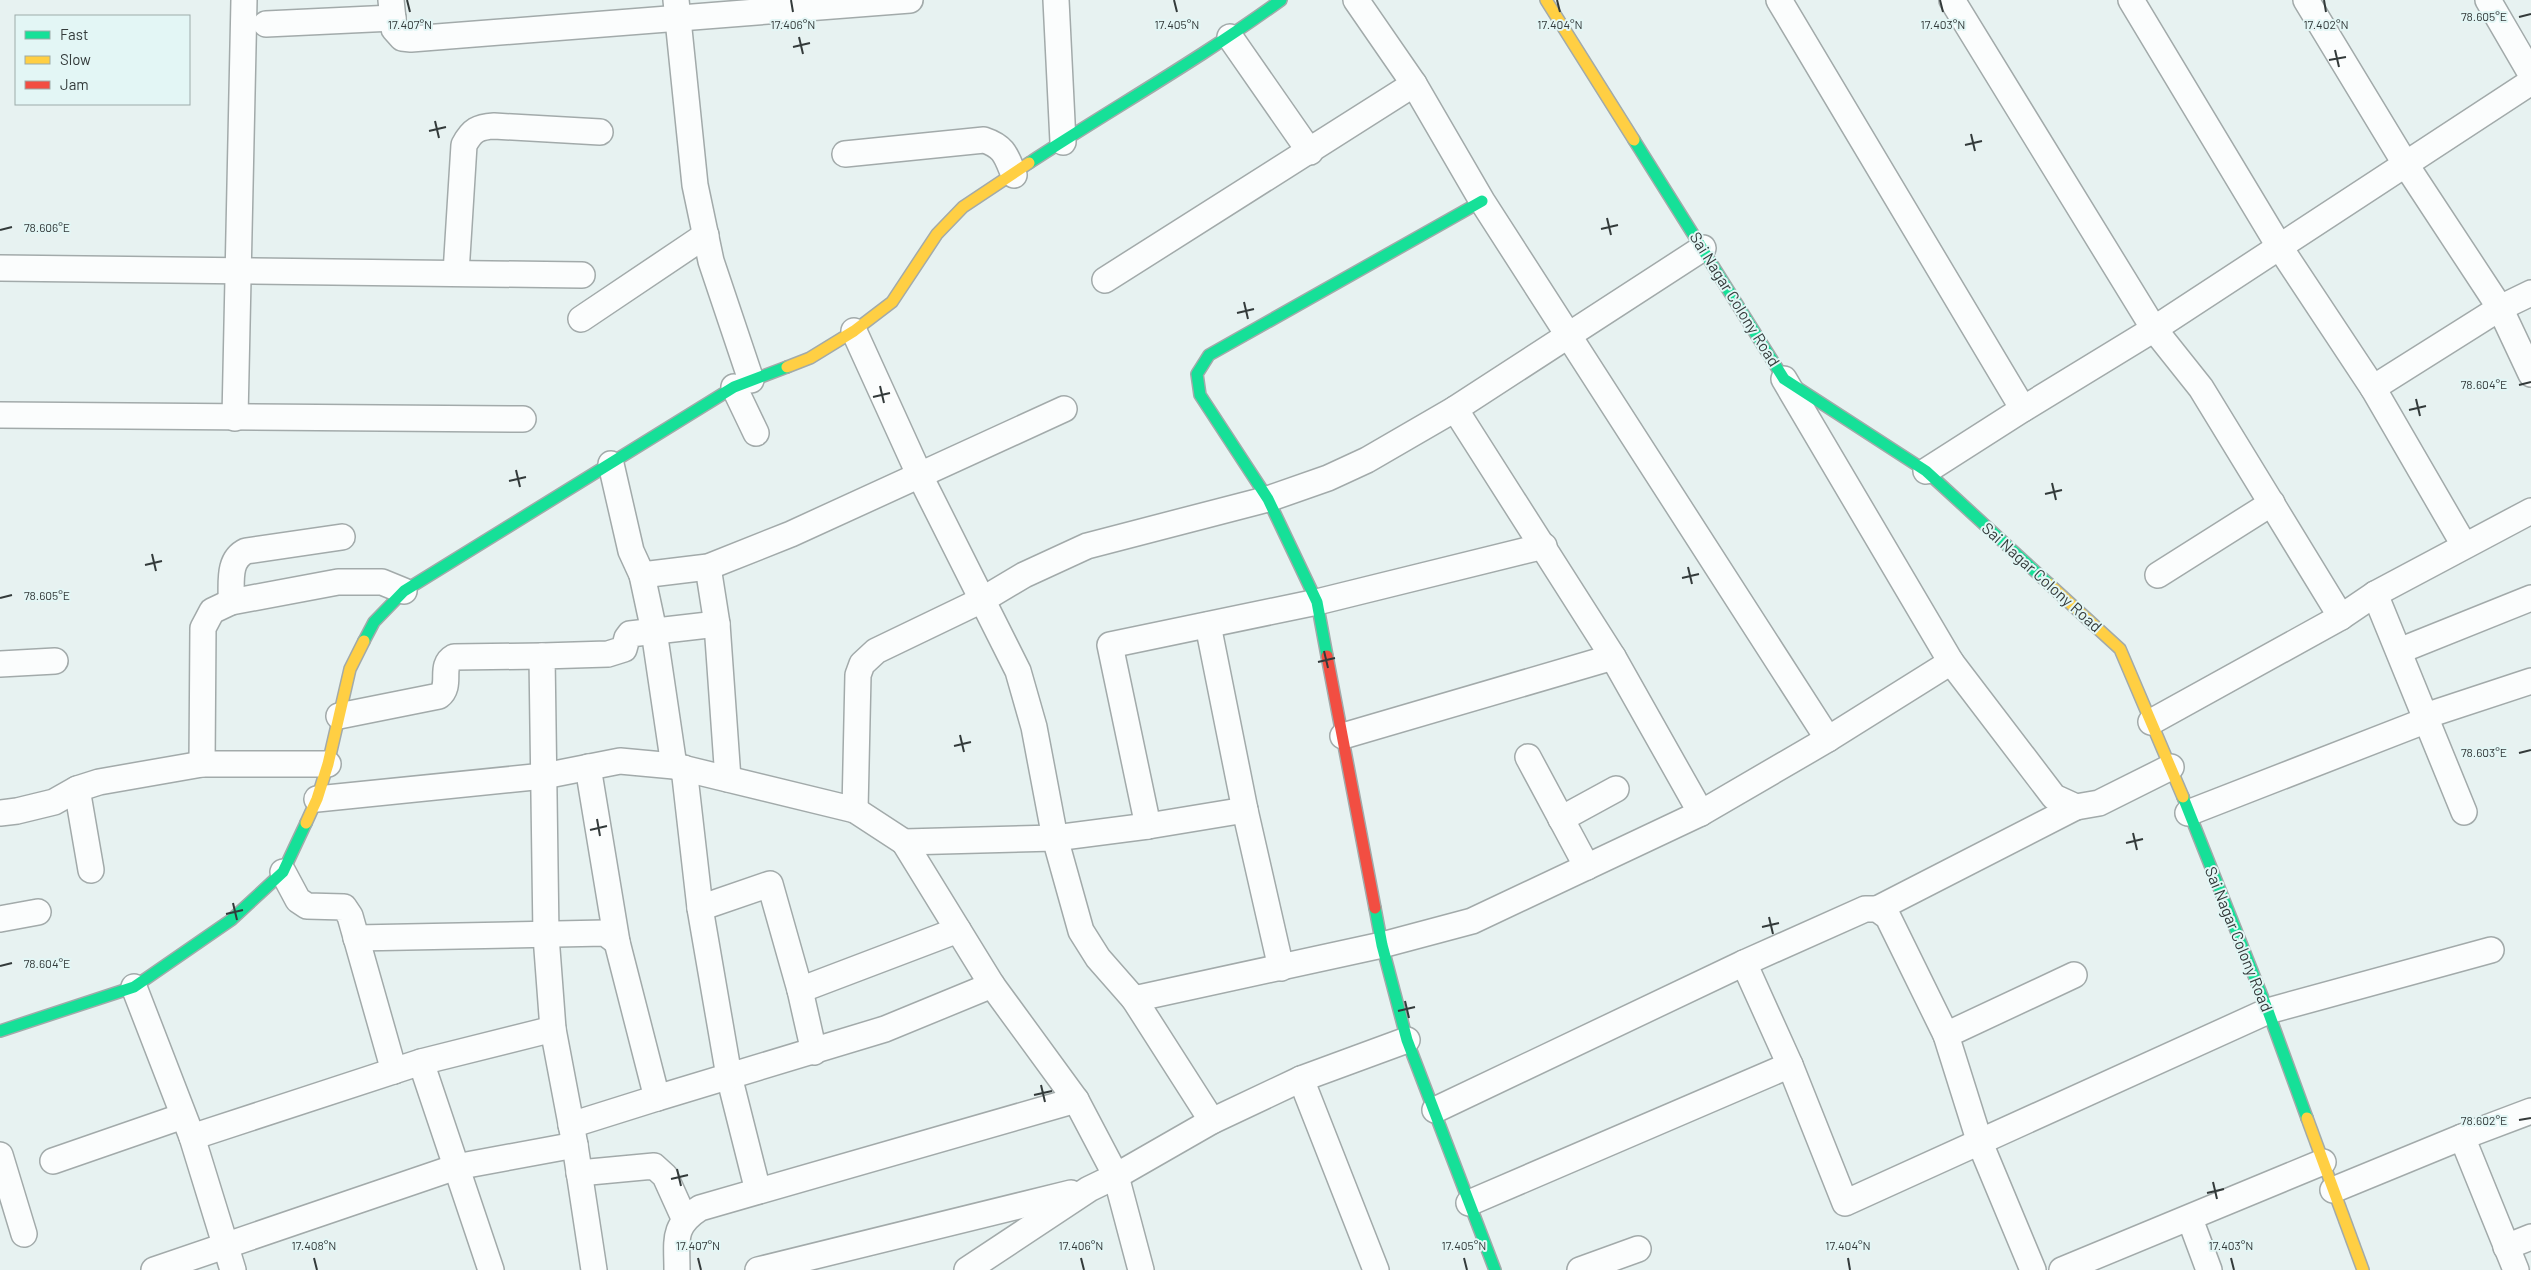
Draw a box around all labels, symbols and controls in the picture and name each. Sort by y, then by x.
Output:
text: 78.605°E [2461,9,2507,23]
legend [15,15,190,105]
text: 17.407°N [388,17,432,31]
text: 17.406°N [771,17,815,31]
text: 17.405°N [1155,17,1199,31]
text: 17.404°N [1537,17,1583,31]
text: 17.403°N [1921,17,1965,31]
text: 17.402°N [2303,17,2349,31]
text: Fast [60,25,88,43]
text: Slow [60,50,91,68]
text: Jam [60,75,89,93]
text: 78.606°E [24,220,70,234]
street label: Sai Nagar Colony Road [1686,228,1784,369]
text: 78.604°E [2461,377,2507,391]
street label: Sai Nagar Colony Road [1978,518,2106,635]
text: 78.605°E [24,588,70,602]
text: 78.603°E [2461,745,2507,759]
street label: Sai Nagar Colony Road [2202,863,2277,1014]
text: 78.604°E [24,956,70,970]
text: 78.602°E [2461,1113,2507,1127]
text: 17.408°N [291,1238,337,1252]
text: 17.407°N [676,1238,720,1252]
text: 17.406°N [1059,1238,1103,1252]
text: 17.405°N [1442,1238,1486,1252]
text: 17.404°N [1825,1238,1871,1252]
text: 17.403°N [2209,1238,2253,1252]

